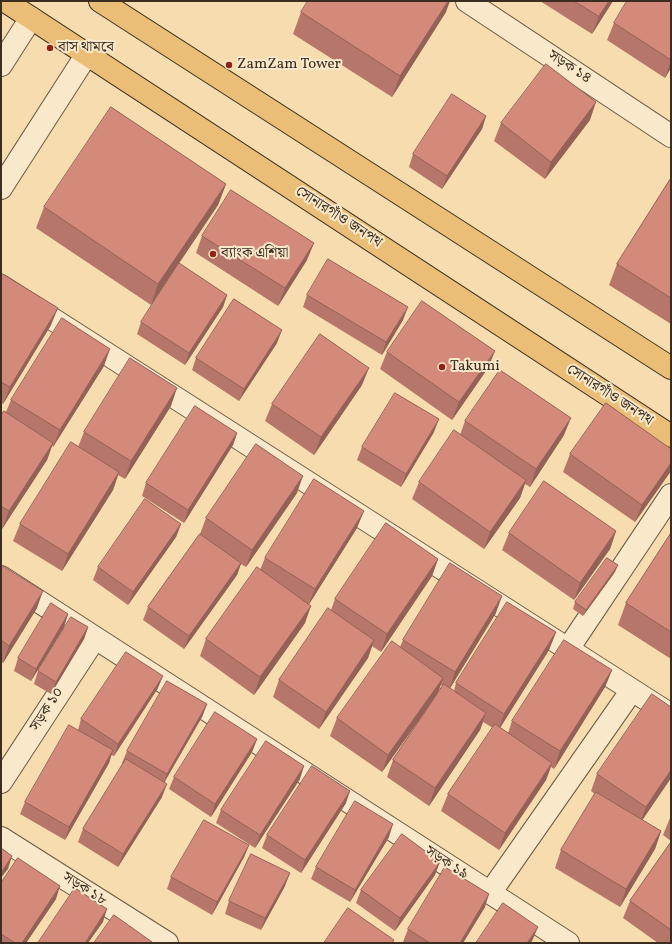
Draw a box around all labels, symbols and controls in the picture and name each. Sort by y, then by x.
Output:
place label: বাস থামবে [58,39,114,57]
marker: বাস থামবে [45,43,55,53]
street label: সড়ক ১৪ [544,47,594,89]
place label: ZamZam Tower [237,56,341,74]
marker: ZamZam Tower [224,60,234,70]
street label: সোনারগাঁও জনপথ [291,183,385,253]
place label: ব্যাংক এশিয়া [221,245,288,263]
marker: ব্যাংক এশিয়া [208,249,218,259]
place label: Takumi [450,358,500,376]
street label: সোনারগাঁও জনপথ [562,361,656,431]
marker: Takumi [437,362,447,372]
street label: সড়ক ১০ [27,685,69,735]
street label: সড়ক ১৯ [421,843,471,885]
street label: সড়ক ১৮ [58,869,110,911]

